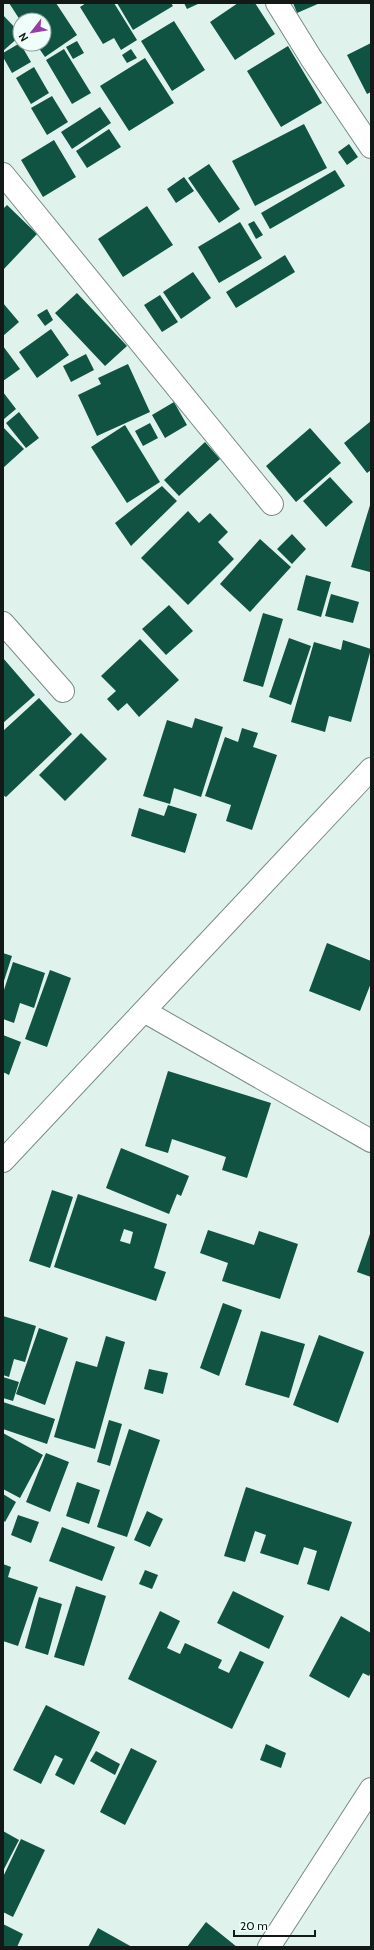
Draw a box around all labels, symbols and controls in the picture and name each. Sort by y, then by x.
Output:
north arrow [12,12,52,52]
text: N [15,30,31,44]
scale bar [234,1912,315,1938]
text: 20 m [240,1918,268,1933]

